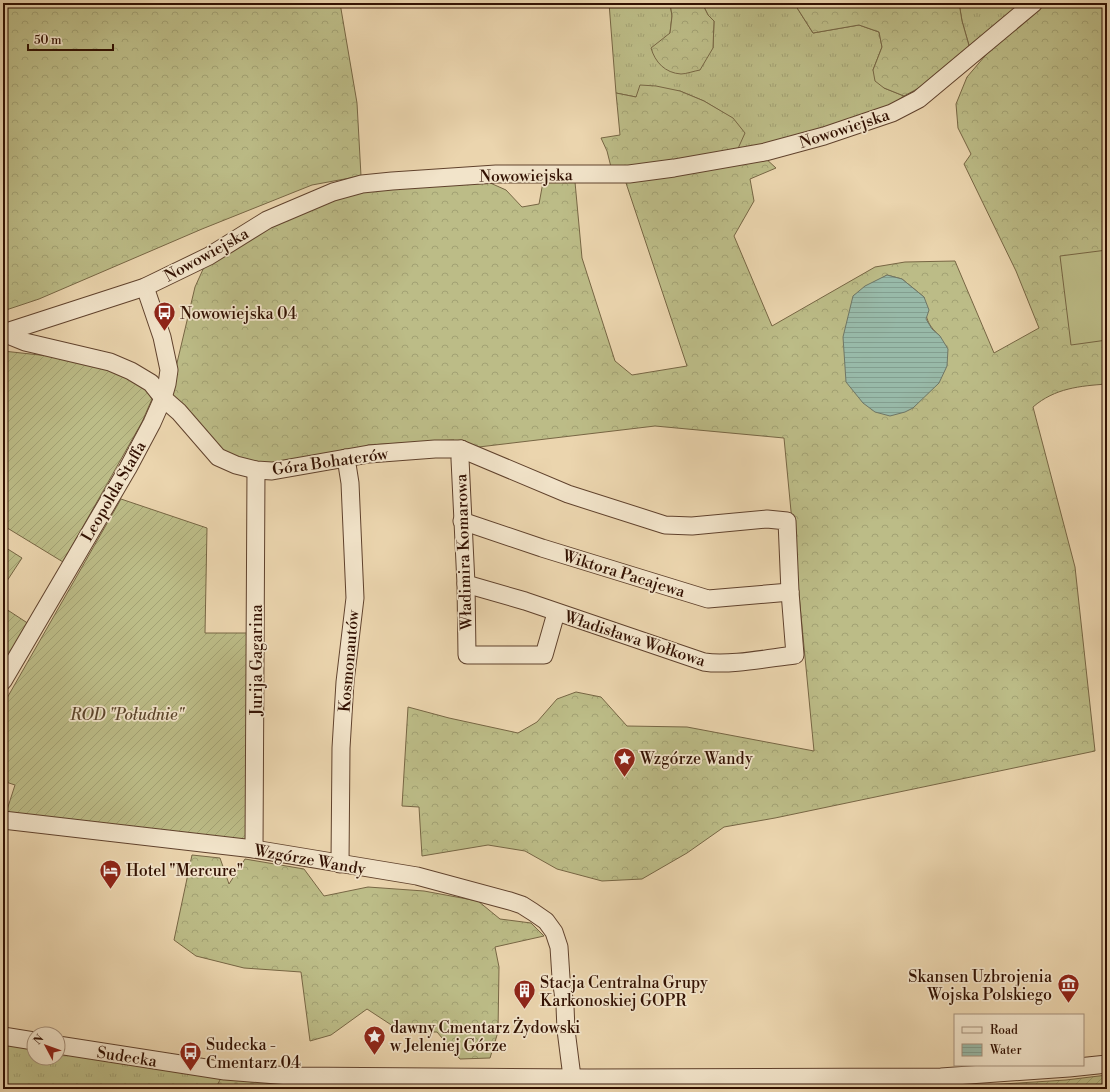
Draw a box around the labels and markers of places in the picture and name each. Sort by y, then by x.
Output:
bus stop icon: Nowowiejska 04 [152,300,178,333]
place label: Nowowiejska 04 [180,304,298,324]
place icon: Wzgórze Wandy [612,745,638,778]
place label: Wzgórze Wandy [639,749,753,769]
hotel icon: Hotel "Mercure" [97,857,123,890]
place label: Hotel "Mercure" [126,861,243,881]
place label: Skansen Uzbrojenia Wojska Polskiego [908,967,1053,1005]
museum icon: Skansen Uzbrojenia Wojska Polskiego [1055,972,1081,1005]
place label: Stacja Centralna Grupy Karkonoskiej GOPR [540,973,708,1011]
building icon: Stacja Centralna Grupy Karkonoskiej GOPR [512,978,538,1011]
place label: dawny Cmentarz Żydowski w Jeleniej Górze [389,1016,580,1056]
place icon: dawny Cmentarz Żydowski w Jeleniej Górze [361,1023,387,1056]
place label: Sudecka - Cmentarz 04 [206,1035,301,1073]
bus stop icon: Sudecka - Cmentarz 04 [177,1040,203,1073]

